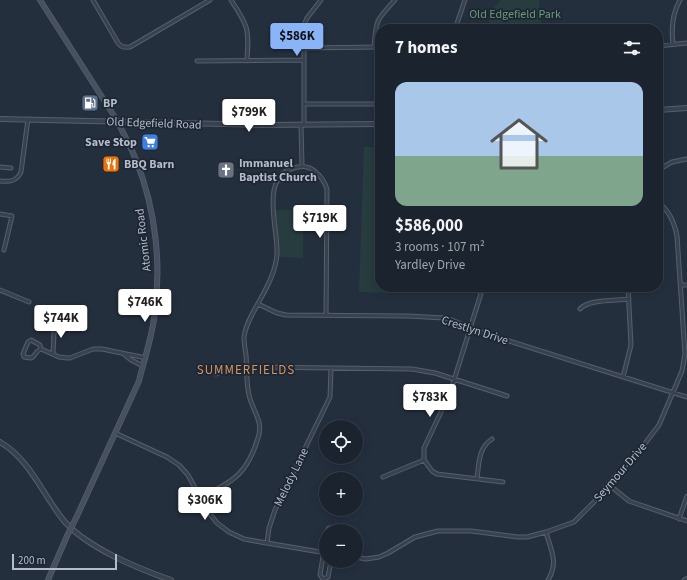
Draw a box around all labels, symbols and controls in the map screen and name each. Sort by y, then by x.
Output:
park label: Old Edgefield Park [469,6,561,23]
pin: $586K [269,23,325,57]
text: $586K [279,27,315,45]
text: 7 homes [395,36,457,60]
icon: filters [621,37,643,59]
fuel station icon: BP [80,93,100,113]
place label: BP [103,95,117,112]
pin: $799K [221,99,277,133]
text: $799K [231,103,267,121]
icon: home [483,108,555,180]
street label: Old Edgefield Road [106,113,202,134]
supermarket icon: Save Stop [140,132,160,152]
place label: Save Stop [85,134,137,151]
restaurant icon: BBQ Barn [101,154,121,174]
place label: Immanuel Baptist Church [239,155,317,186]
place label: BBQ Barn [124,156,174,173]
church icon: Immanuel Baptist Church [216,160,236,180]
pin: $719K [292,205,348,239]
street label: Atomic Road [131,207,156,272]
text: $719K [302,209,338,227]
text: $586,000 [395,214,463,238]
text: 3 rooms · 107 m² [395,238,485,256]
text: Yardley Drive [395,256,465,274]
pin: $746K [117,289,173,323]
text: $746K [127,293,163,311]
pin: $744K [33,305,89,339]
text: $744K [43,309,79,327]
street label: Crestlyn Drive [439,312,510,349]
district label: SUMMERFIELDS [197,361,295,379]
pin: $783K [402,384,458,418]
text: $783K [412,388,448,406]
map controls [319,420,363,568]
button: locate [319,420,363,464]
street label: Seymour Drive [590,439,651,506]
street label: Melody Lane [270,445,313,509]
button: + [319,472,363,516]
pin: $306K [177,487,233,521]
text: $306K [187,491,223,509]
button: − [319,524,363,568]
scale bar [12,552,117,571]
text: 200 m [18,553,46,568]

